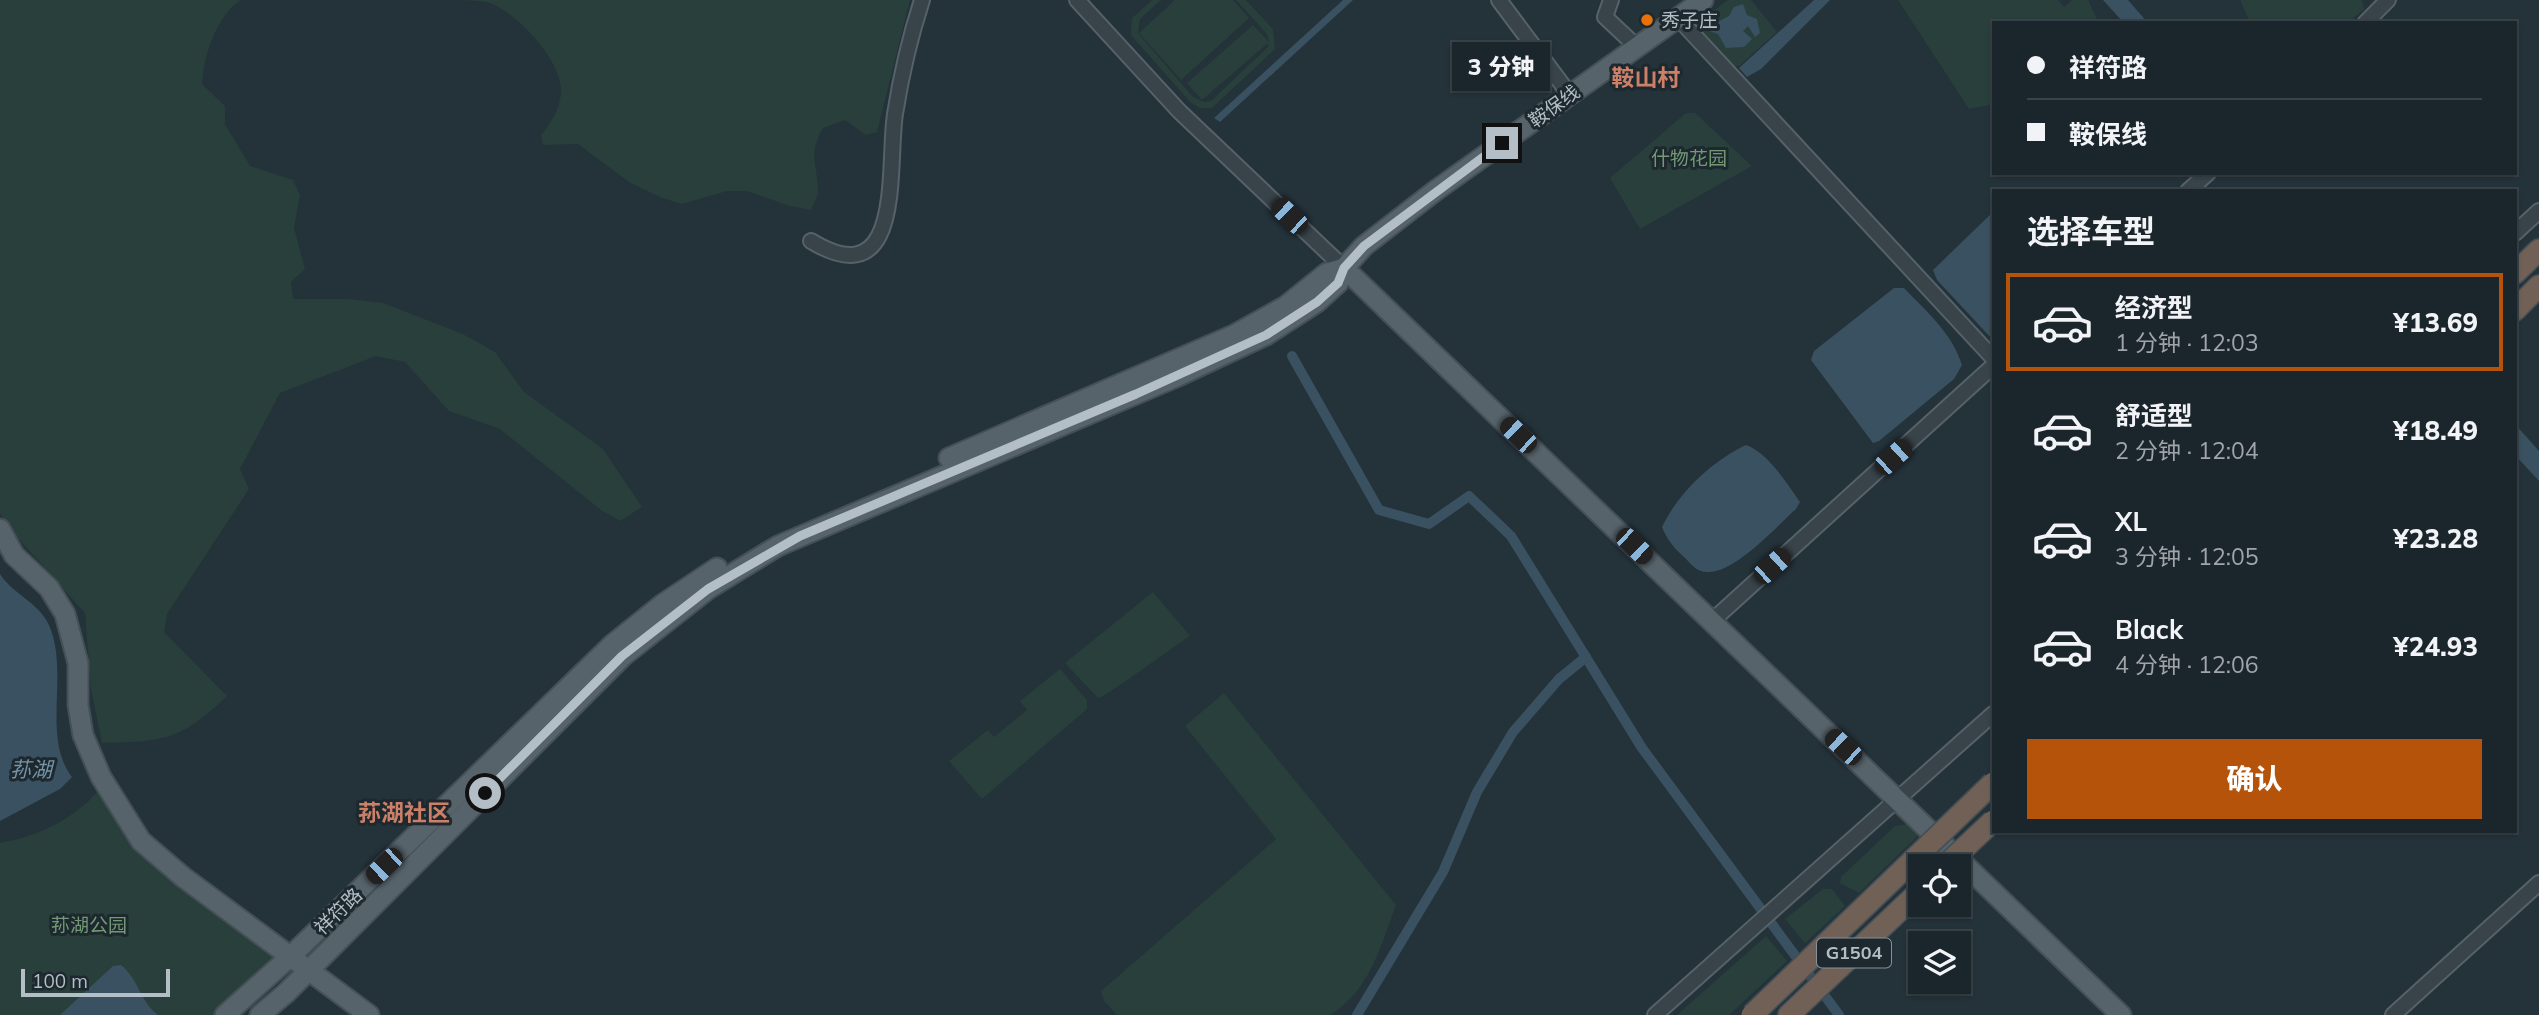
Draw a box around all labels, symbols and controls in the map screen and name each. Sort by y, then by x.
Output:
place label: 秀子庄 [1661,8,1718,32]
marker: 秀子庄 [1639,12,1655,28]
callout: 3 分钟 [1453,41,1551,90]
text: 祥符路 [2069,51,2147,84]
text: 3 分钟 [1468,52,1534,81]
district label: 鞍山村 [1612,63,1681,92]
street label: 鞍保线 [1524,80,1584,132]
text: 鞍保线 [2069,118,2147,151]
route end [1486,127,1518,159]
park label: 什物花园 [1651,146,1727,170]
car [1267,194,1312,238]
text: 选择车型 [2027,211,2155,251]
icon: car [2031,291,2094,354]
text: 经济型 [2115,291,2193,324]
text: ¥13.69 [2393,306,2478,339]
text: 1 分钟 · 12:03 [2115,328,2259,357]
icon: car [2031,399,2094,462]
text: 舒适型 [2115,399,2193,432]
car [1496,413,1541,457]
text: ¥18.49 [2393,414,2478,447]
car [1871,435,1916,479]
text: 2 分钟 · 12:04 [2115,436,2259,465]
text: XL [2115,505,2147,538]
icon: car [2031,507,2094,570]
text: ¥23.28 [2393,522,2478,555]
car [1612,524,1657,568]
text: 3 分钟 · 12:05 [2115,542,2259,571]
car [1750,544,1795,588]
text: Black [2115,613,2183,646]
icon: car [2031,615,2094,678]
text: ¥24.93 [2393,630,2478,663]
text: 4 分钟 · 12:06 [2115,650,2259,679]
car [1821,725,1866,769]
button: 确认 [2027,739,2482,819]
water label: 荪湖 [10,756,55,782]
route start [469,777,501,809]
district label: 荪湖社区 [358,798,450,827]
car [362,844,407,888]
map controls [1908,854,1971,994]
button: locate [1908,854,1971,917]
street label: 祥符路 [309,883,367,939]
park label: 荪湖公园 [51,913,127,937]
button: layers [1908,931,1971,994]
road number: G1504 [1817,938,1891,968]
scale bar [21,966,170,998]
text: 100 m [32,969,88,993]

